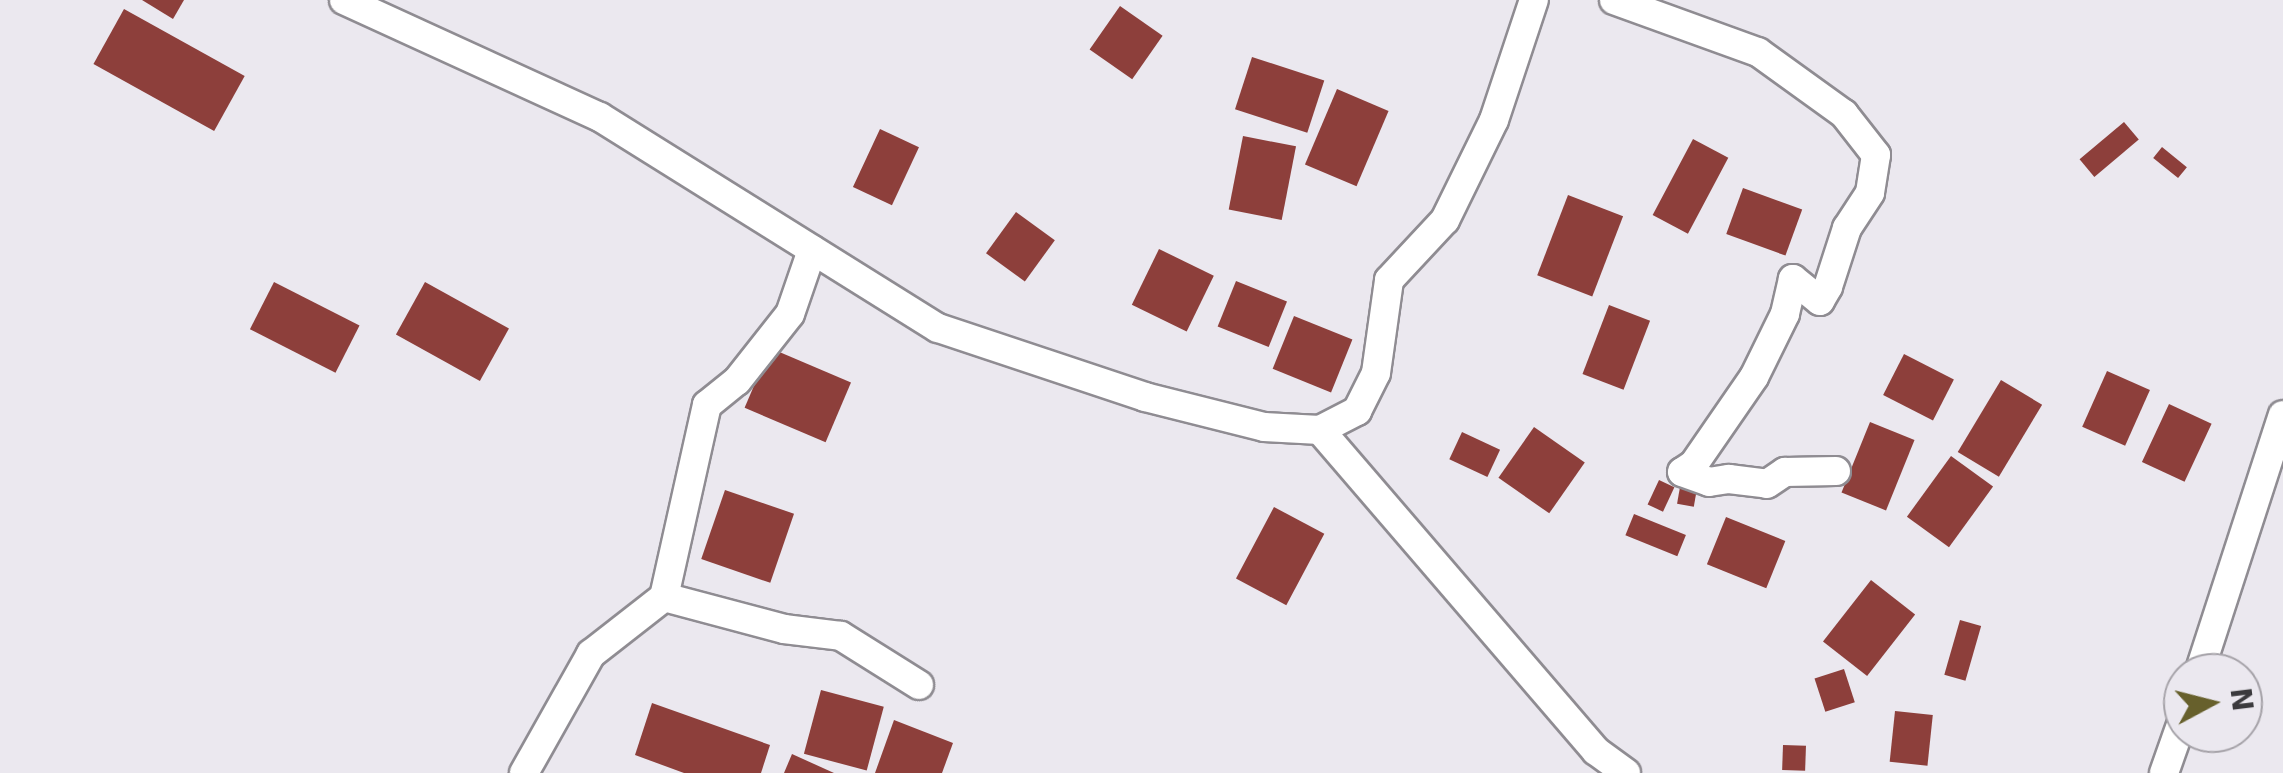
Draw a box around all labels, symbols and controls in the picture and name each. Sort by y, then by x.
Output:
north arrow [2163,653,2263,753]
text: N [2223,686,2259,713]

